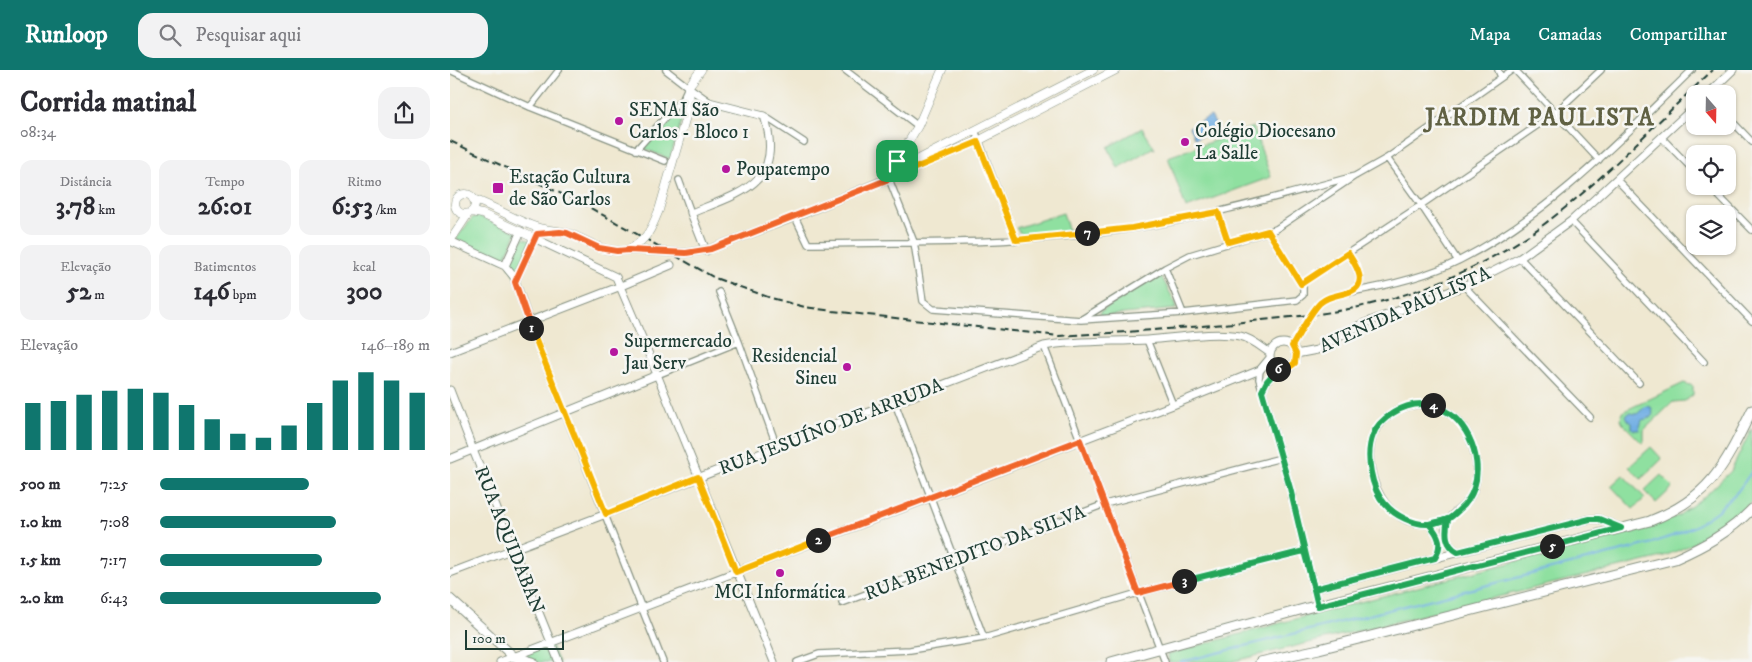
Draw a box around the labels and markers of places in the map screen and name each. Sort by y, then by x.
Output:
place label: SENAI São Carlos - Bloco 1 [629,99,749,144]
marker: SENAI São Carlos - Bloco 1 [613,115,625,127]
place label: Colégio Diocesano La Salle [1195,120,1336,165]
marker: Colégio Diocesano La Salle [1179,136,1191,148]
pin [876,140,918,182]
place label: Poupatempo [736,158,830,181]
marker: Poupatempo [720,163,732,175]
place label: Estação Cultura de São Carlos [509,166,630,211]
marker: Estação Cultura de São Carlos [491,181,505,195]
pin: 7 [1074,220,1100,246]
pin: 1 [518,316,544,340]
place label: Supermercado Jau Serv [622,330,732,375]
place label: Residencial Sineu [751,345,837,390]
marker: Supermercado Jau Serv [608,346,620,358]
pin: 6 [1266,356,1290,382]
marker: Residencial Sineu [841,361,853,373]
pin: 4 [1420,392,1446,418]
pin: 2 [806,528,830,552]
pin: 5 [1540,534,1564,558]
marker: MCI Informática [774,567,786,579]
pin: 3 [1172,568,1196,594]
place label: MCI Informática [714,581,846,604]

